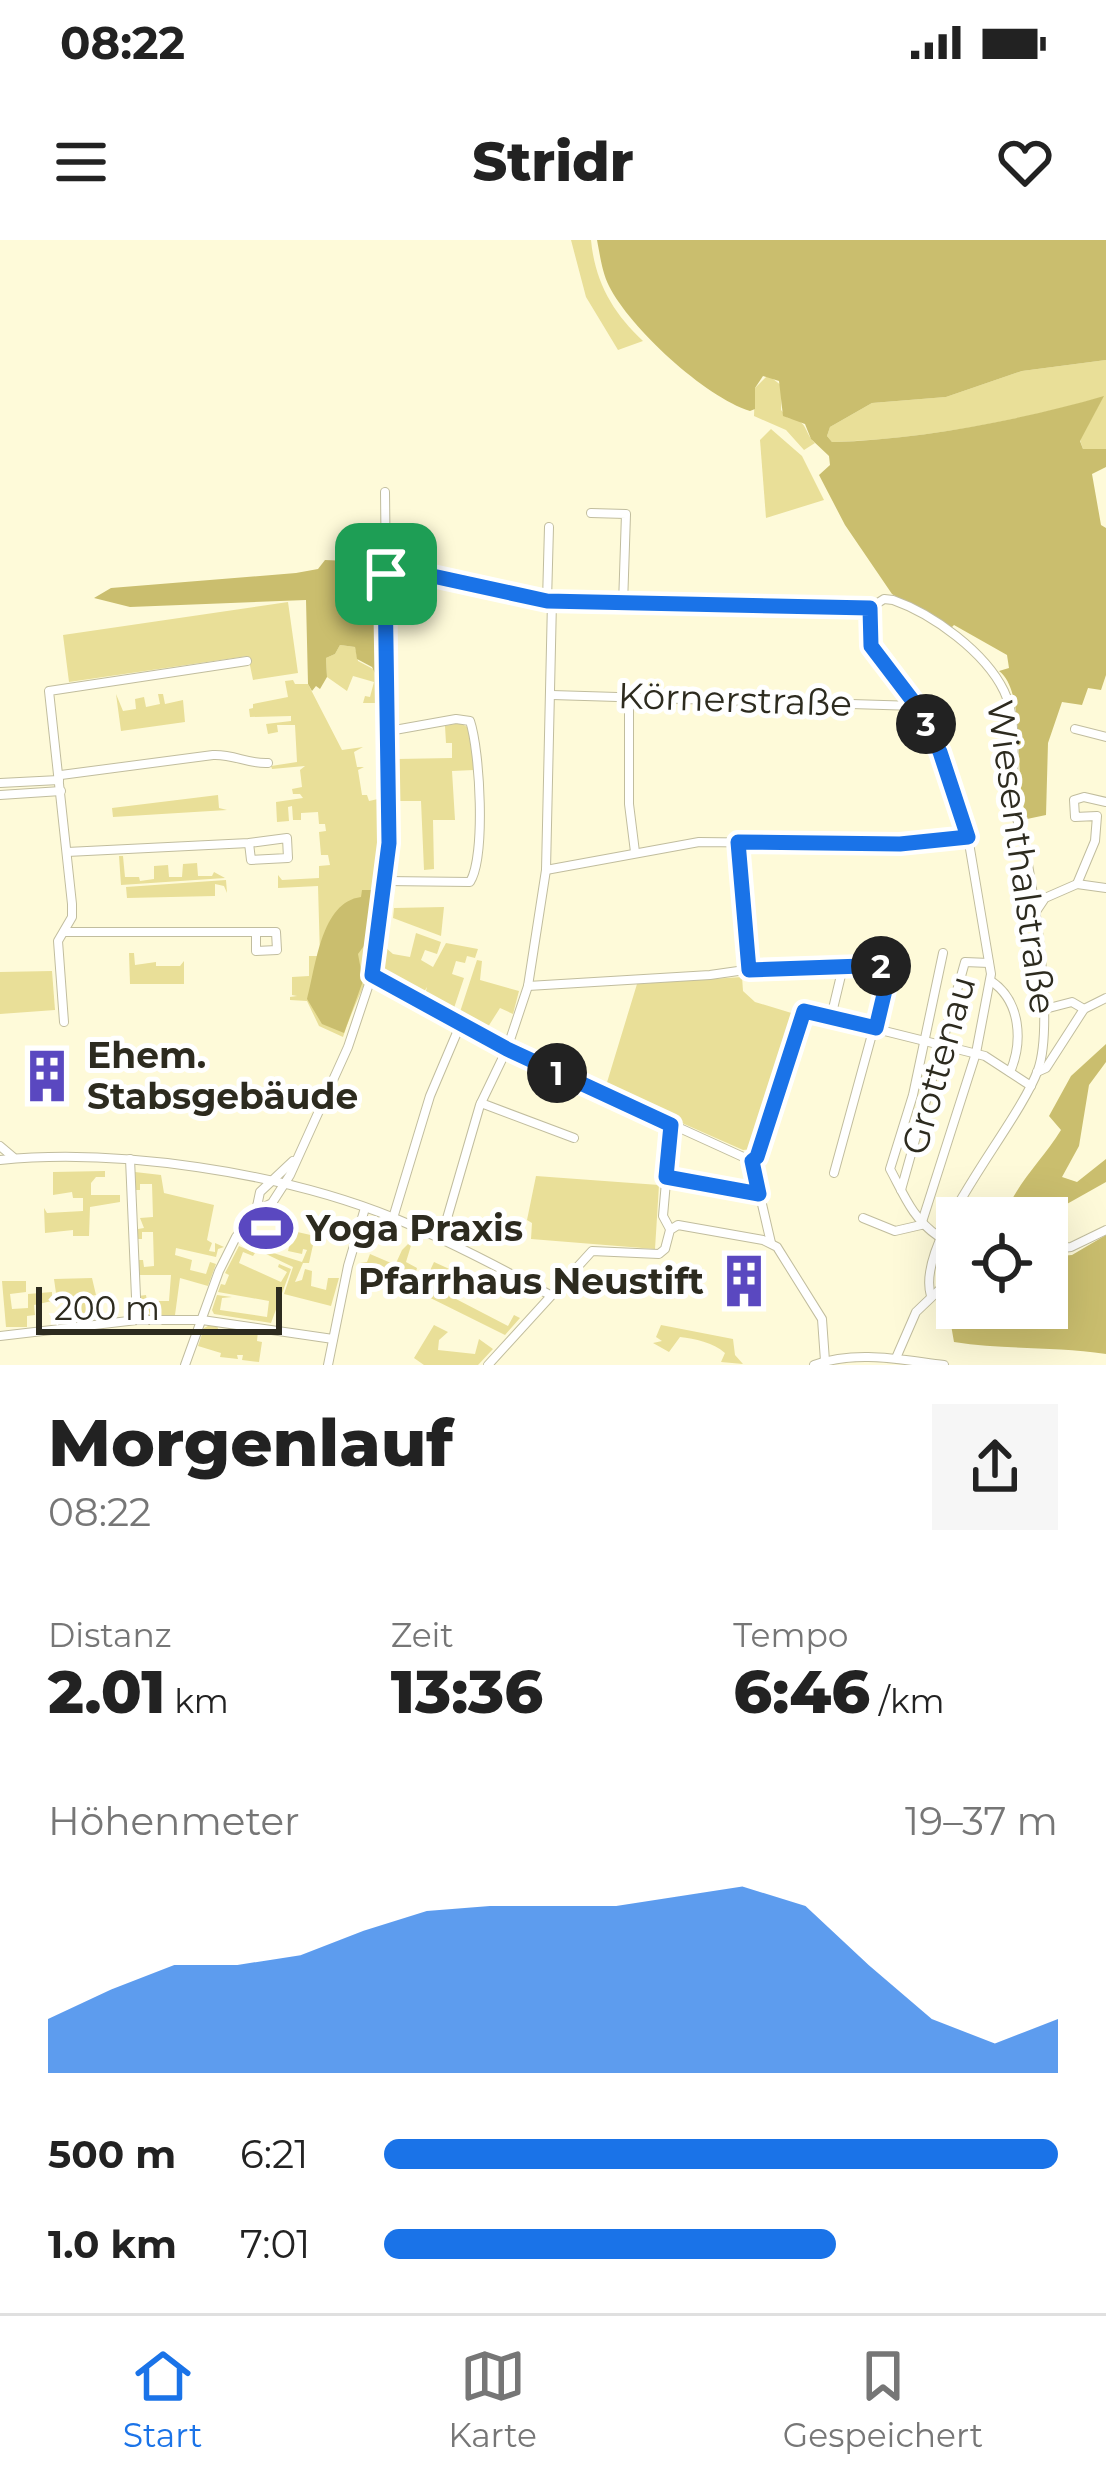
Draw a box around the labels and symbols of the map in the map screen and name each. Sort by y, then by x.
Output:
pin [335,523,437,625]
street label: Körnerstraße [617,673,853,725]
pin: 3 [896,694,956,754]
street label: Wiesenthalstraße [978,697,1066,1017]
pin: 2 [851,936,911,996]
street label: Grottenau [892,971,984,1159]
place label: Ehem. Stabsgebäude [87,1033,358,1118]
pin: 1 [527,1043,587,1103]
building icon: Ehem. Stabsgebäude [18,1047,76,1105]
sports icon: Yoga Praxis [237,1199,295,1257]
place label: Yoga Praxis [305,1206,523,1250]
building icon: Pfarrhaus Neustift [715,1252,773,1310]
place label: Pfarrhaus Neustift [358,1259,704,1303]
scale bar [36,1281,282,1334]

